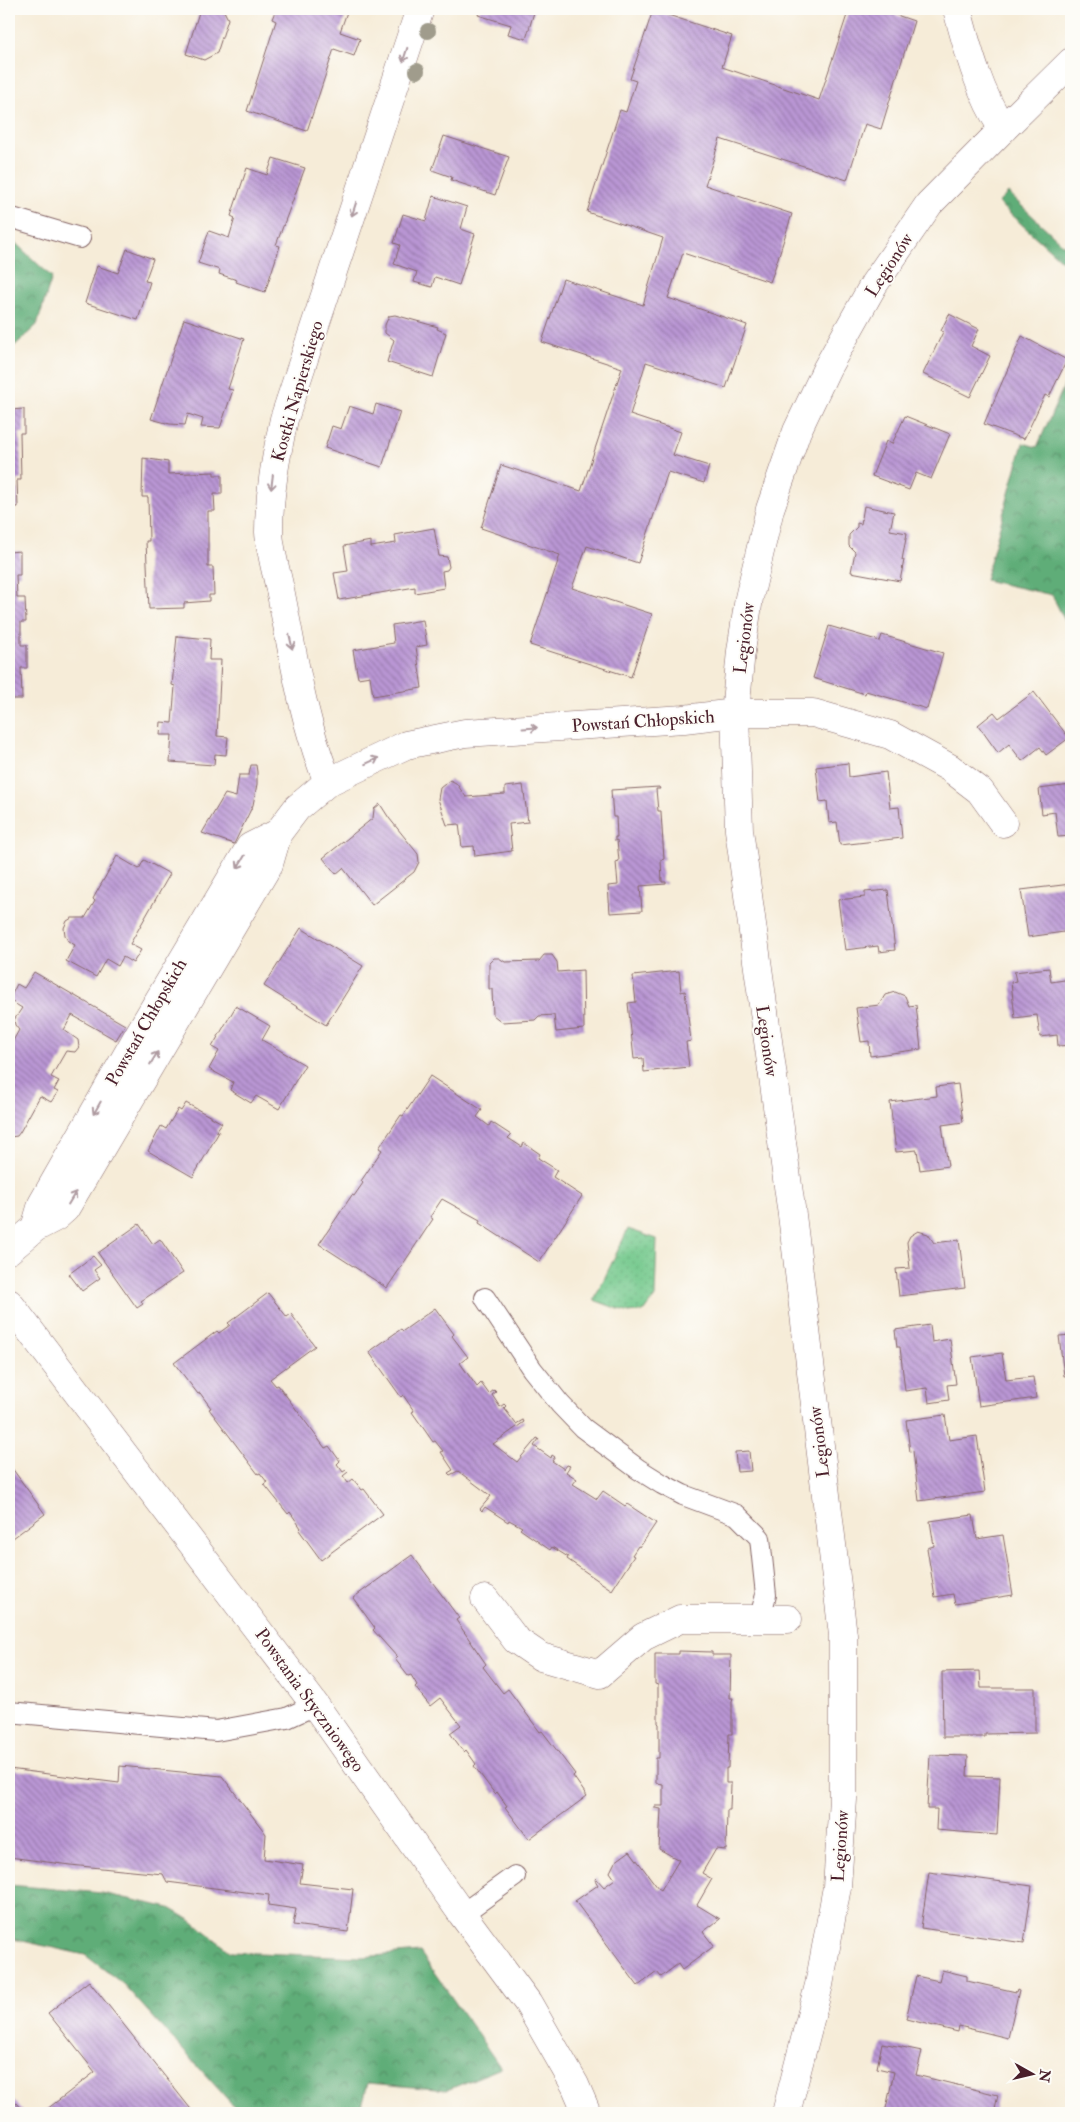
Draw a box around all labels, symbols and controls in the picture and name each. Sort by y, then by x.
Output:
one-way arrow [400,47,409,62]
one-way arrow [349,201,358,217]
street label: Legionów [860,228,919,302]
street label: Kostki Napierskiego [266,318,329,464]
one-way arrow [267,474,277,490]
street label: Legionów [729,600,760,675]
one-way arrow [287,634,296,650]
street label: Powstań Chłopskich [571,705,716,738]
one-way arrow [521,724,537,733]
one-way arrow [364,756,379,765]
one-way arrow [235,855,245,869]
street label: Powstań Chłopskich [101,954,192,1090]
street label: Legionów [750,1004,783,1079]
one-way arrow [150,1051,160,1065]
one-way arrow [91,1101,101,1115]
one-way arrow [67,1191,77,1205]
street label: Legionów [804,1404,835,1479]
street label: Powstania Styczniowego [250,1624,370,1777]
street label: Legionów [827,1809,855,1883]
north arrow [1008,2050,1058,2100]
text: N [1035,2067,1054,2084]

